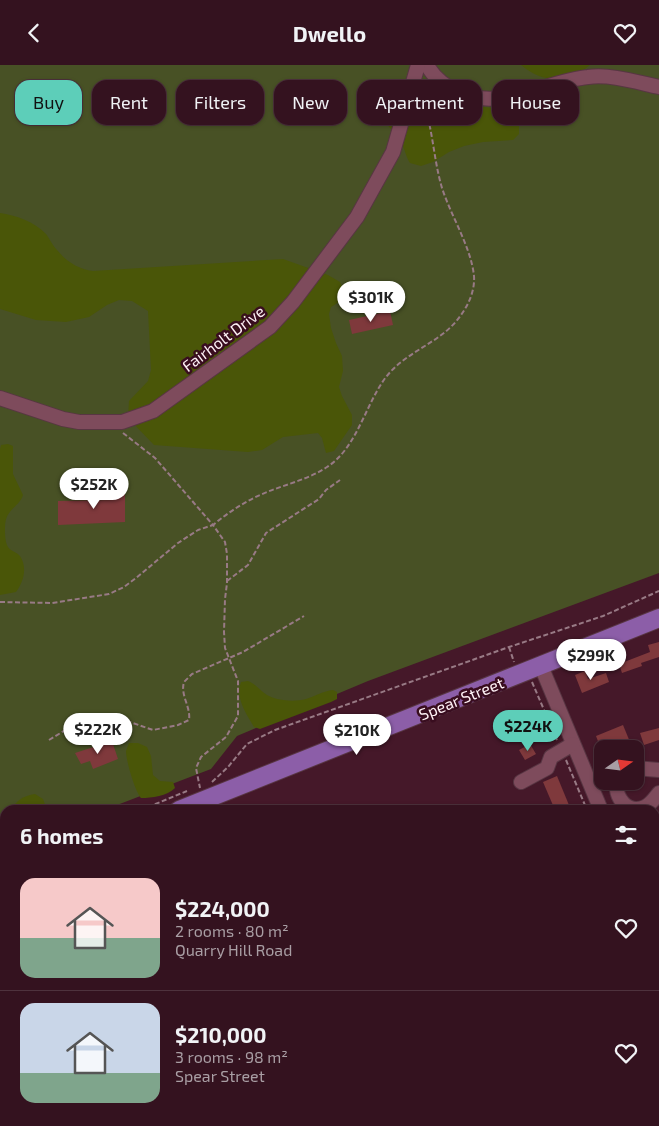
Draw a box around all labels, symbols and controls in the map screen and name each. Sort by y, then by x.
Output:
icon: back [20,19,48,47]
icon: heart [611,19,639,47]
text: Dwello [293,20,366,46]
chip: Buy [15,80,82,125]
chip: Rent [92,80,166,125]
chip: Filters [176,80,264,125]
chip: New [274,80,347,125]
chip: Apartment [357,80,482,125]
chip: House [492,80,579,125]
pin: $301K [336,281,406,323]
text: $301K [348,287,394,306]
street label: Fairholt Drive [178,301,268,375]
pin: $252K [59,467,129,510]
text: $252K [71,474,117,493]
pin: $299K [556,639,626,681]
text: $299K [567,645,615,664]
street label: Spear Street [416,672,506,724]
pin: $224K [493,709,563,752]
pin: $222K [63,713,133,755]
pin: $210K [322,713,392,756]
text: $224K [504,716,552,735]
text: $222K [74,719,122,738]
text: $210K [334,720,380,739]
north arrow [594,740,644,790]
map controls [594,740,644,790]
icon: filters [612,821,640,849]
text: 6 homes [20,823,103,848]
text: $224,000 [175,896,270,921]
icon: home [60,898,120,958]
icon: heart [612,914,640,942]
text: 2 rooms · 80 m² [175,921,289,940]
text: Quarry Hill Road [175,940,292,959]
text: $210,000 [175,1022,267,1047]
icon: home [60,1023,120,1083]
icon: heart [612,1039,640,1067]
text: 3 rooms · 98 m² [175,1047,288,1066]
text: Spear Street [175,1066,265,1085]

